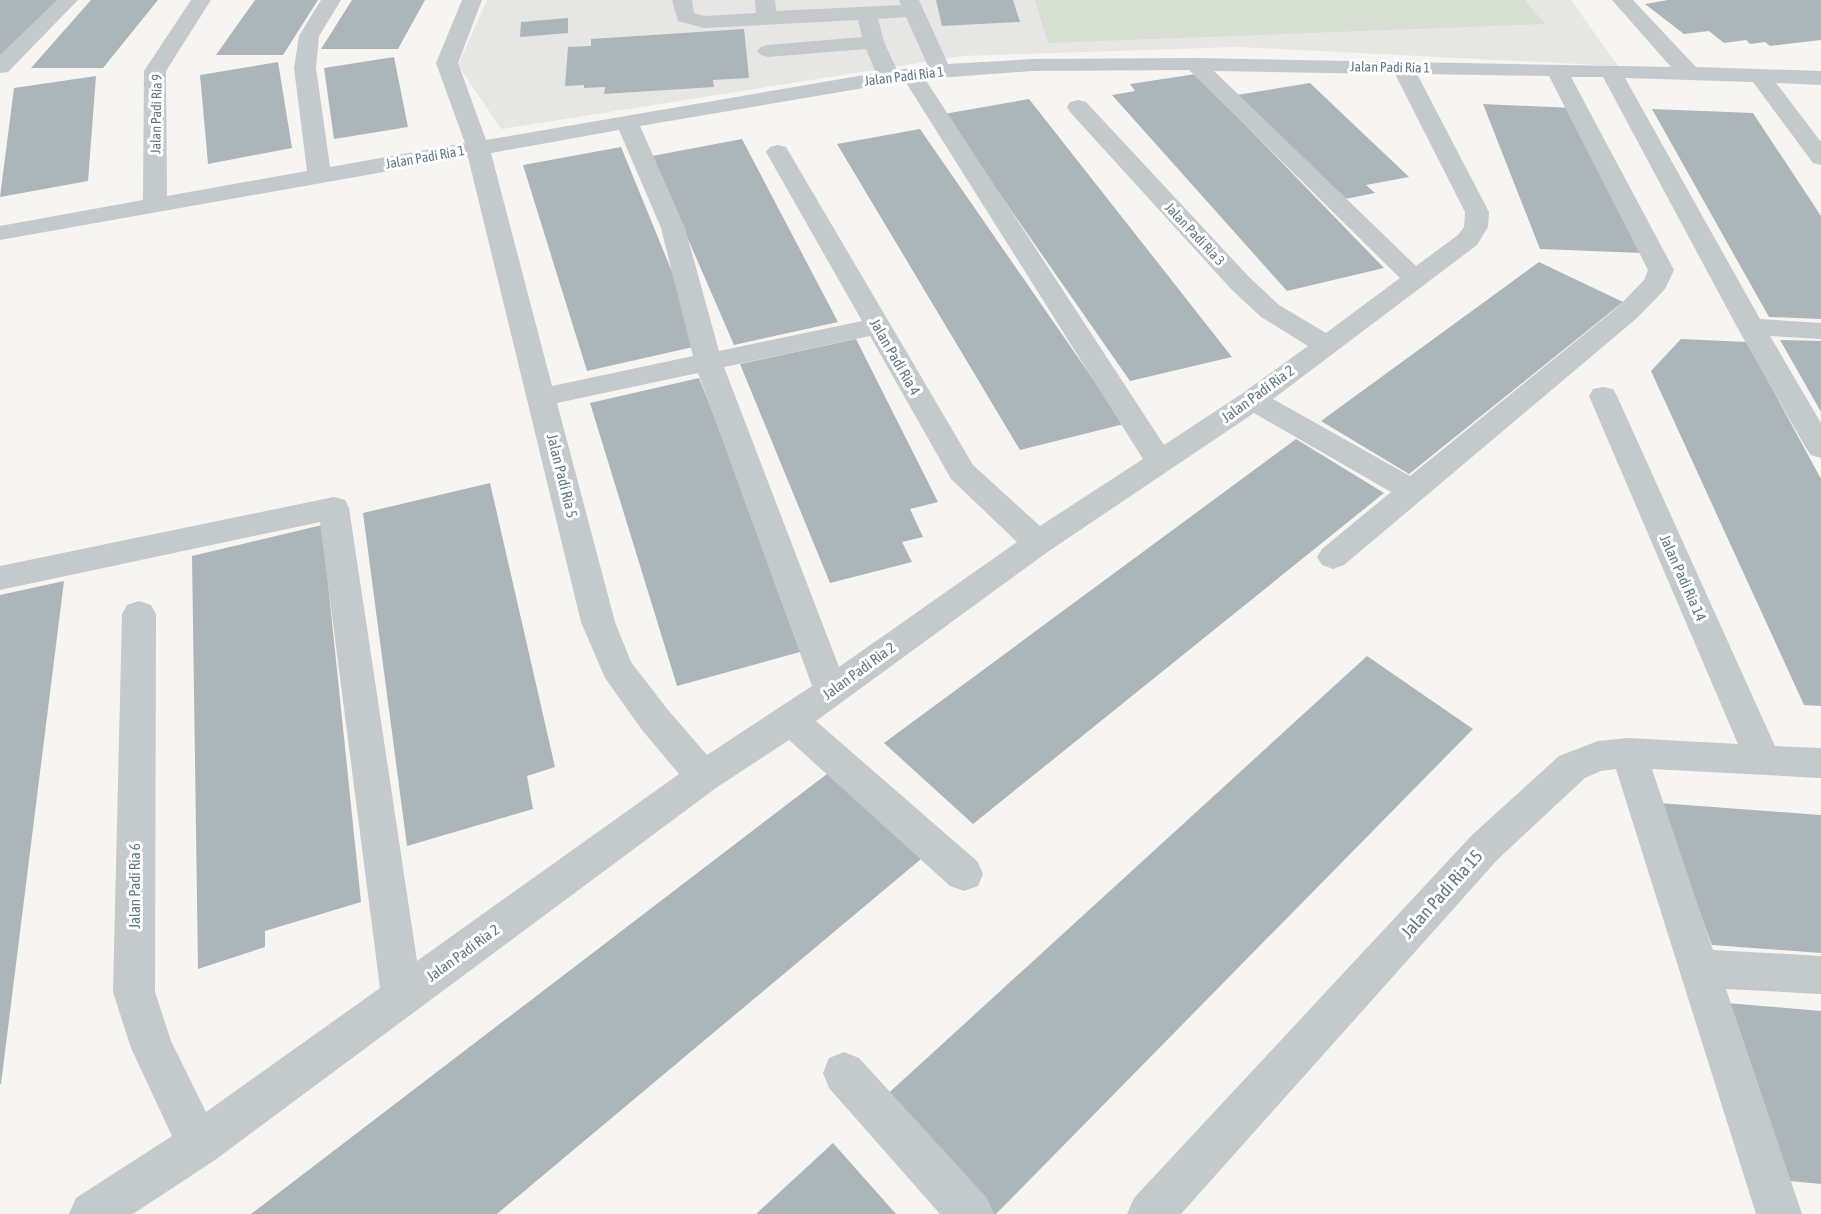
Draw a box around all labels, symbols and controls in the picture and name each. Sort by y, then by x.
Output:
street label: Jalan Padi Ria 1 [1350,58,1430,76]
street label: Jalan Padi Ria 1 [863,63,945,89]
street label: Jalan Padi Ria 9 [147,74,165,154]
street label: Jalan Padi Ria 1 [384,142,466,172]
street label: Jalan Padi Ria 3 [1162,199,1228,269]
street label: Jalan Padi Ria 4 [867,315,924,398]
street label: Jalan Padi Ria 2 [1218,362,1297,426]
street label: Jalan Padi Ria 5 [544,432,581,520]
street label: Jalan Padi Ria 14 [1657,532,1710,624]
street label: Jalan Padi Ria 2 [819,639,898,703]
street label: Jalan Padi Ria 6 [126,843,143,929]
street label: Jalan Padi Ria 15 [1397,845,1487,942]
street label: Jalan Padi Ria 2 [423,921,502,985]

